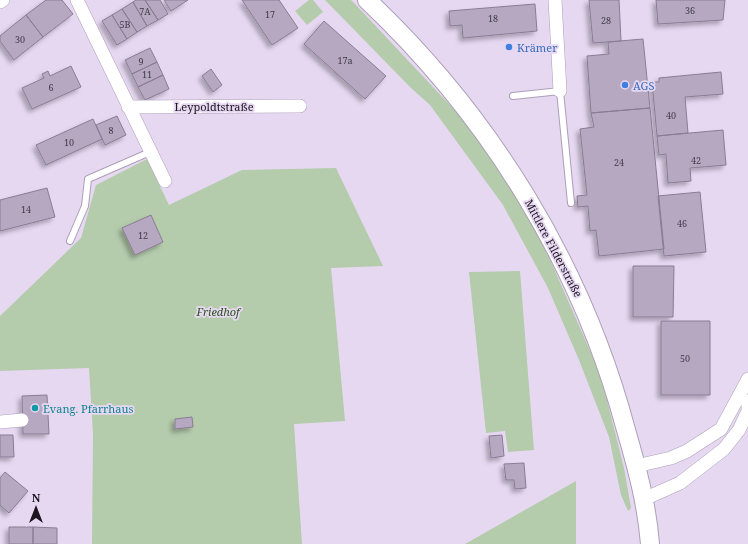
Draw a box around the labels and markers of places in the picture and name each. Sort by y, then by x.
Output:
place label: Krämer [517,40,558,55]
marker: Krämer [504,42,514,52]
place label: AGS [633,78,654,93]
marker: AGS [620,80,630,90]
place label: Evang. Pfarrhaus [43,401,133,416]
marker: Evang. Pfarrhaus [30,403,40,413]

